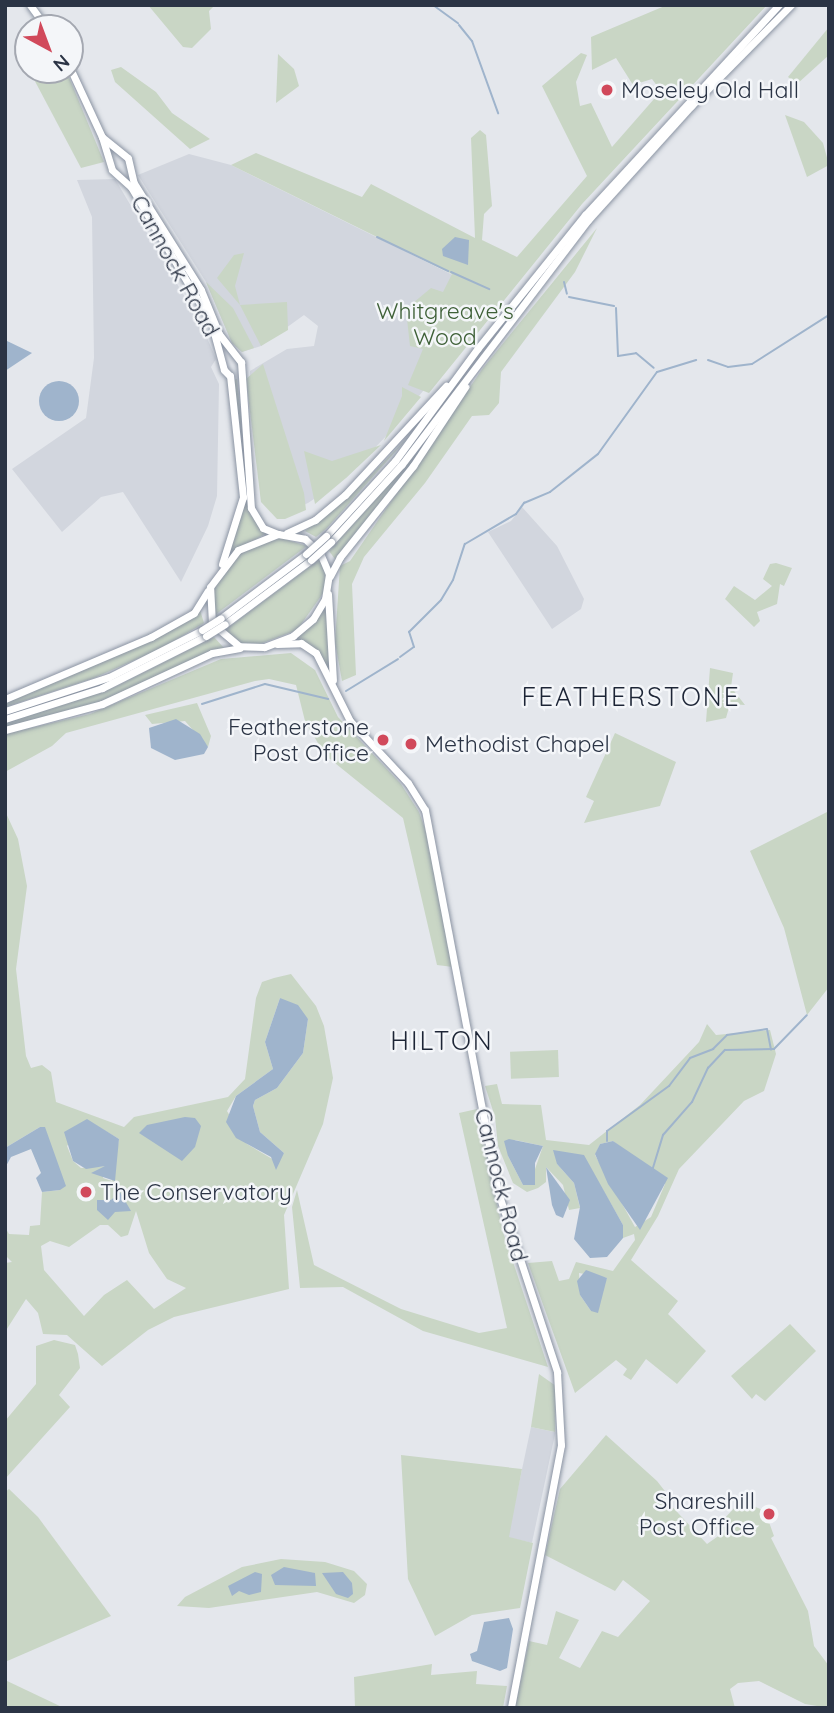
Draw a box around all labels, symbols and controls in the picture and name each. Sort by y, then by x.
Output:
north arrow [14,14,84,84]
text: N [48,50,75,77]
place label: Moseley Old Hall [621,76,799,104]
marker: Moseley Old Hall [599,82,615,98]
street label: Cannock Road [125,191,225,341]
park label: Whitgreave's Wood [376,297,514,351]
district label: FEATHERSTONE [523,681,739,713]
place label: Featherstone Post Office [228,713,369,767]
place label: Methodist Chapel [425,730,610,758]
marker: Featherstone Post Office [375,732,391,748]
marker: Methodist Chapel [403,736,419,752]
district label: HILTON [391,1025,493,1057]
street label: Cannock Road [469,1105,533,1265]
place label: The Conservatory [100,1178,292,1206]
marker: The Conservatory [78,1184,94,1200]
place label: Shareshill Post Office [639,1487,755,1541]
marker: Shareshill Post Office [761,1506,777,1522]

